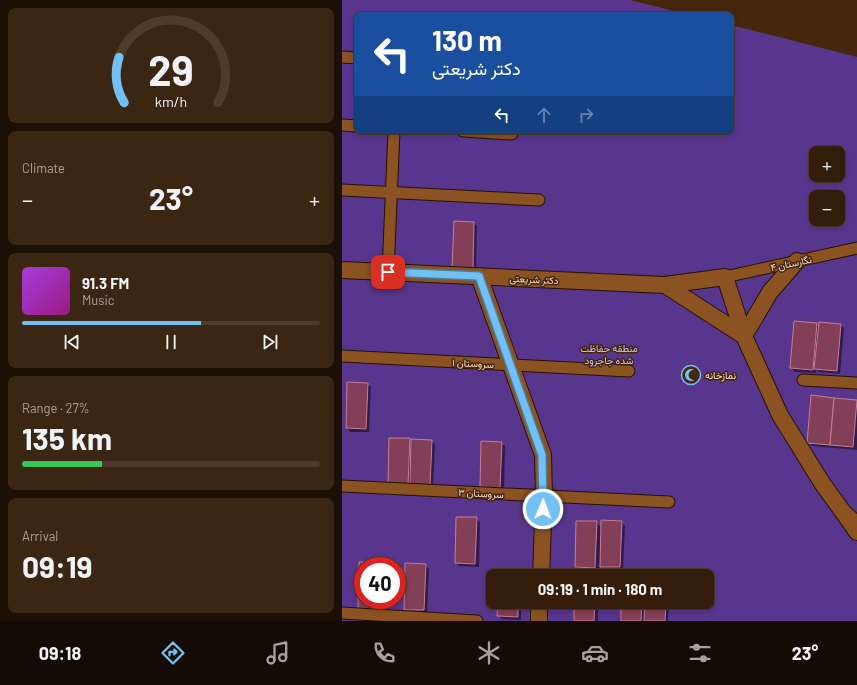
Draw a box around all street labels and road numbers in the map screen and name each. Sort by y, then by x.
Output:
street label: نگارستان ۴ [769,253,813,274]
street label: دکتر شریعتی [509,272,559,287]
street label: سروستان ۱ [452,356,494,371]
street label: سروستان ۳ [458,486,504,501]

